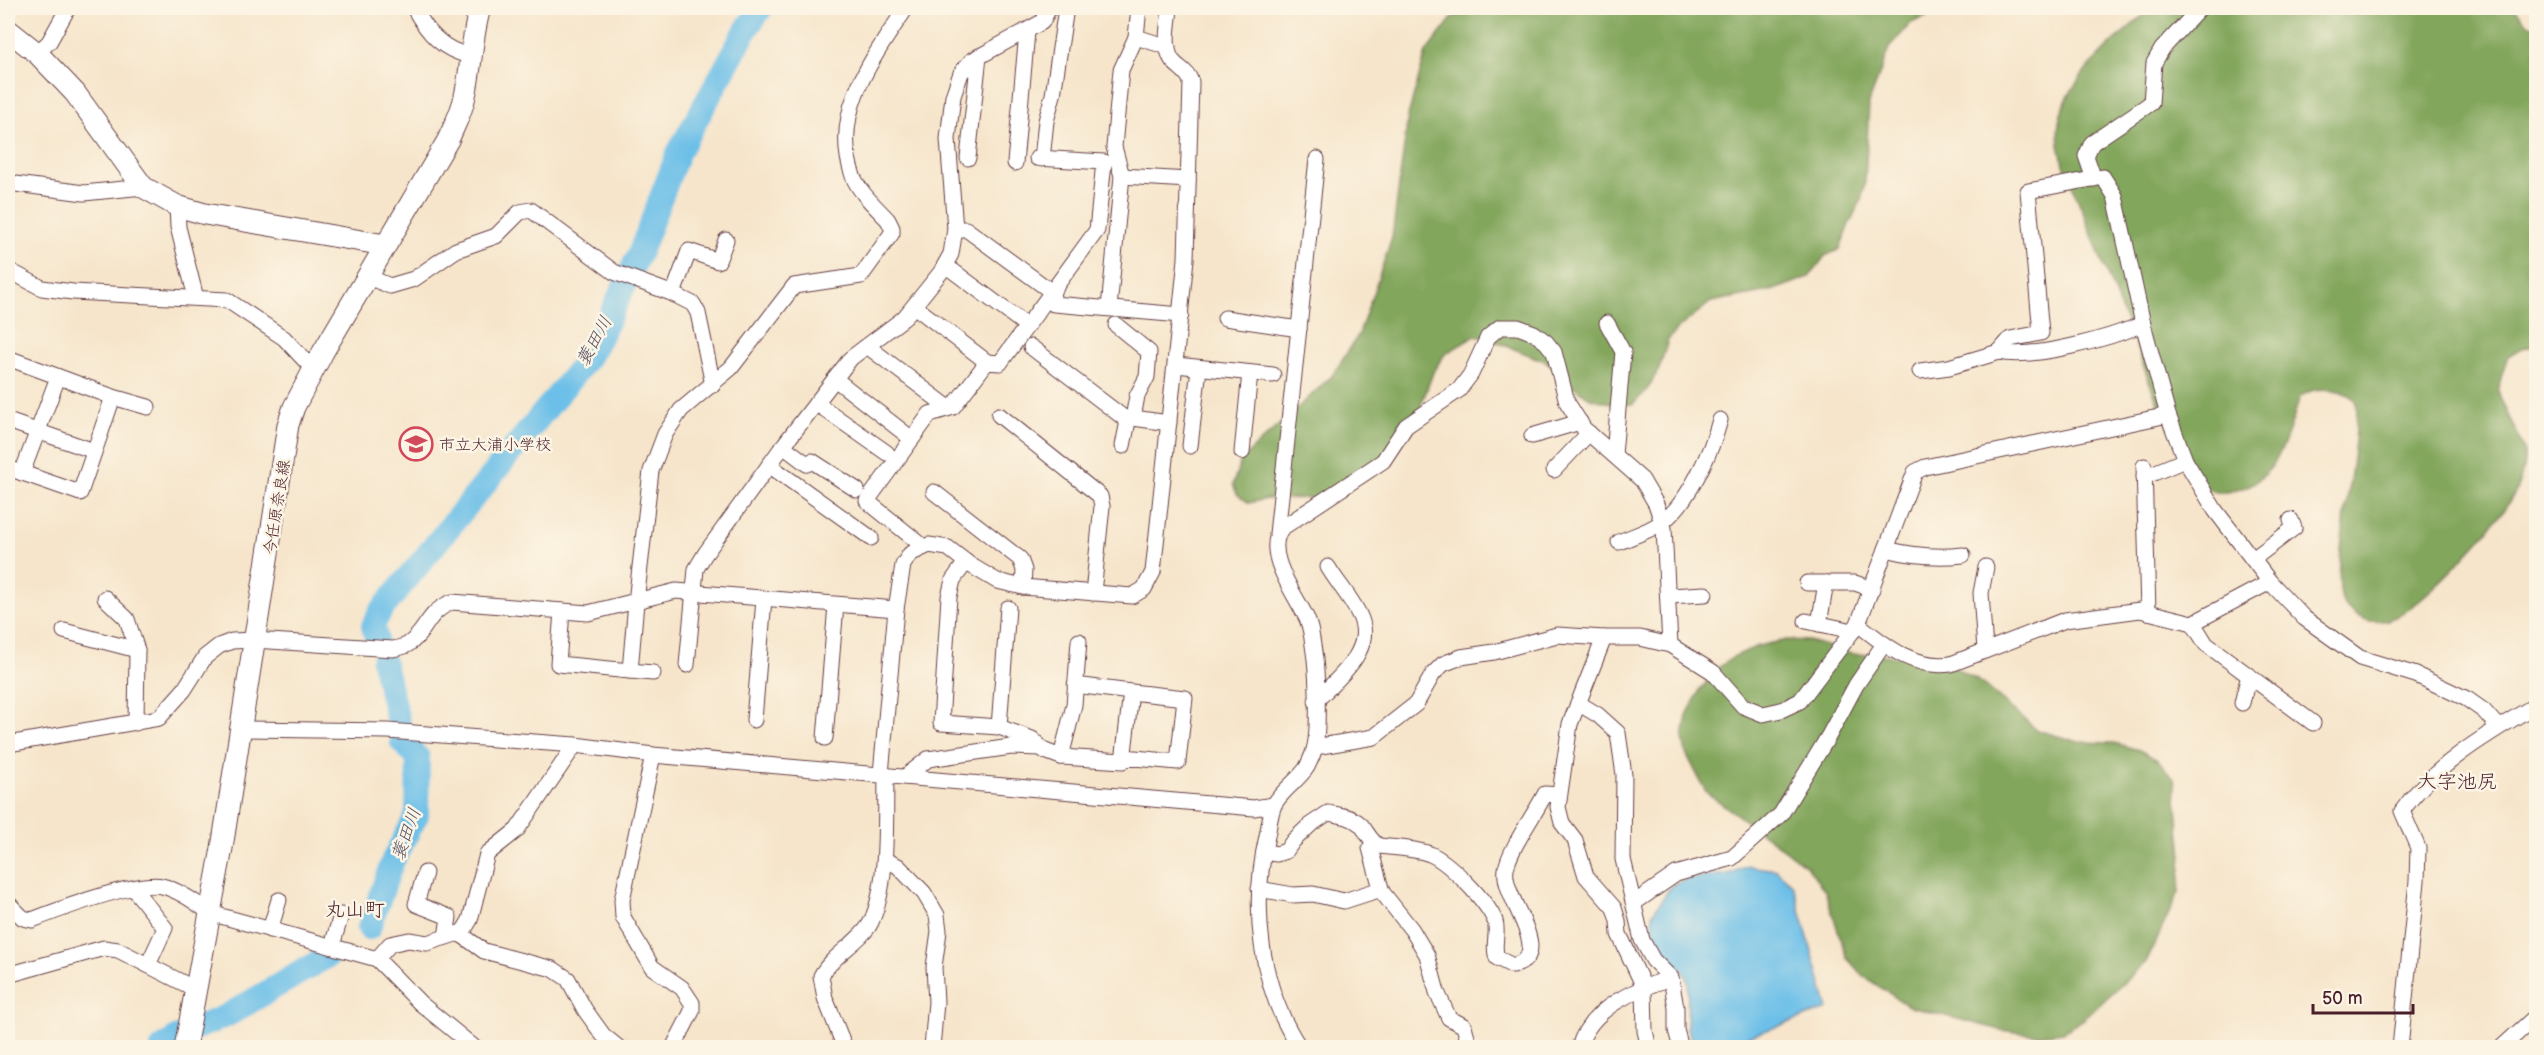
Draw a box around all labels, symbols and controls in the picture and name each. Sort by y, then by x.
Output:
water label: 蓑田川 [572,313,617,370]
school or university icon: 市立大浦小学校 [398,426,434,462]
place label: 市立大浦小学校 [439,436,551,455]
street label: 今任原奈良線 [261,458,294,556]
district label: 大字池尻 [2417,770,2497,794]
water label: 蓑田川 [387,805,426,863]
district label: 丸山町 [325,898,385,922]
scale bar [2313,977,2414,1015]
text: 50 m [2322,988,2363,1009]

